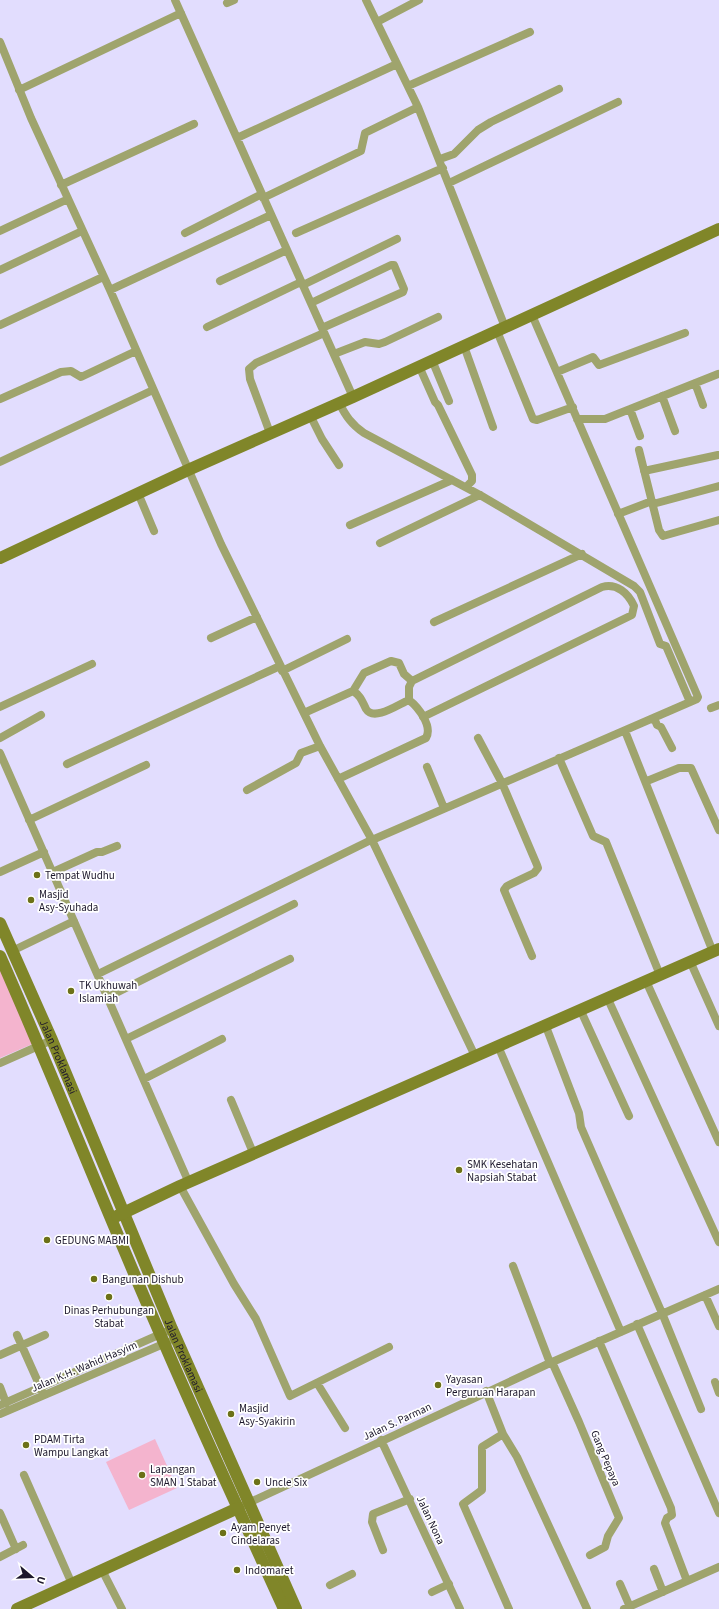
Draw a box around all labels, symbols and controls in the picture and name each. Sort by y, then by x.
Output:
place label: Tempat Wudhu [45,868,115,883]
marker: Tempat Wudhu [32,870,42,880]
place label: Masjid Asy-Syuhada [39,887,98,915]
marker: Masjid Asy-Syuhada [26,895,36,905]
place label: TK Ukhuwah Islamiah [79,978,137,1006]
marker: TK Ukhuwah Islamiah [66,986,76,996]
street label: Jalan Proklamasi [36,1017,81,1096]
place label: SMK Kesehatan Napsiah Stabat [467,1157,538,1185]
marker: SMK Kesehatan Napsiah Stabat [454,1165,464,1175]
place label: GEDUNG MABMI [55,1233,129,1248]
marker: GEDUNG MABMI [42,1235,52,1245]
place label: Bangunan Dishub [102,1272,183,1287]
marker: Bangunan Dishub [89,1274,99,1284]
marker: Dinas Perhubungan Stabat [104,1292,114,1302]
place label: Dinas Perhubungan Stabat [64,1303,154,1331]
street label: Jalan Proklamasi [161,1317,206,1395]
street label: Jalan K.H. Wahid Hasyim [29,1337,140,1396]
place label: Yayasan Perguruan Harapan [445,1372,536,1400]
marker: Yayasan Perguruan Harapan [433,1380,443,1390]
street label: Jalan S. Parman [361,1399,434,1444]
place label: Masjid Asy-Syakirin [239,1401,295,1429]
marker: Masjid Asy-Syakirin [226,1409,236,1419]
street label: Gang Pepaya [587,1428,624,1489]
place label: PDAM Tirta Wampu Langkat [34,1432,109,1460]
marker: PDAM Tirta Wampu Langkat [21,1440,31,1450]
place label: Lapangan SMAN 1 Stabat [150,1462,217,1490]
marker: Lapangan SMAN 1 Stabat [137,1470,147,1480]
place label: Uncle Six [265,1475,307,1490]
marker: Uncle Six [252,1477,262,1487]
street label: Jalan Nona [413,1493,448,1547]
place label: Ayam Penyet Cindelaras [231,1520,291,1548]
marker: Ayam Penyet Cindelaras [218,1528,228,1538]
north arrow [12,1557,52,1597]
place label: Indomaret [245,1563,294,1578]
marker: Indomaret [232,1565,242,1575]
text: U [33,1574,49,1586]

